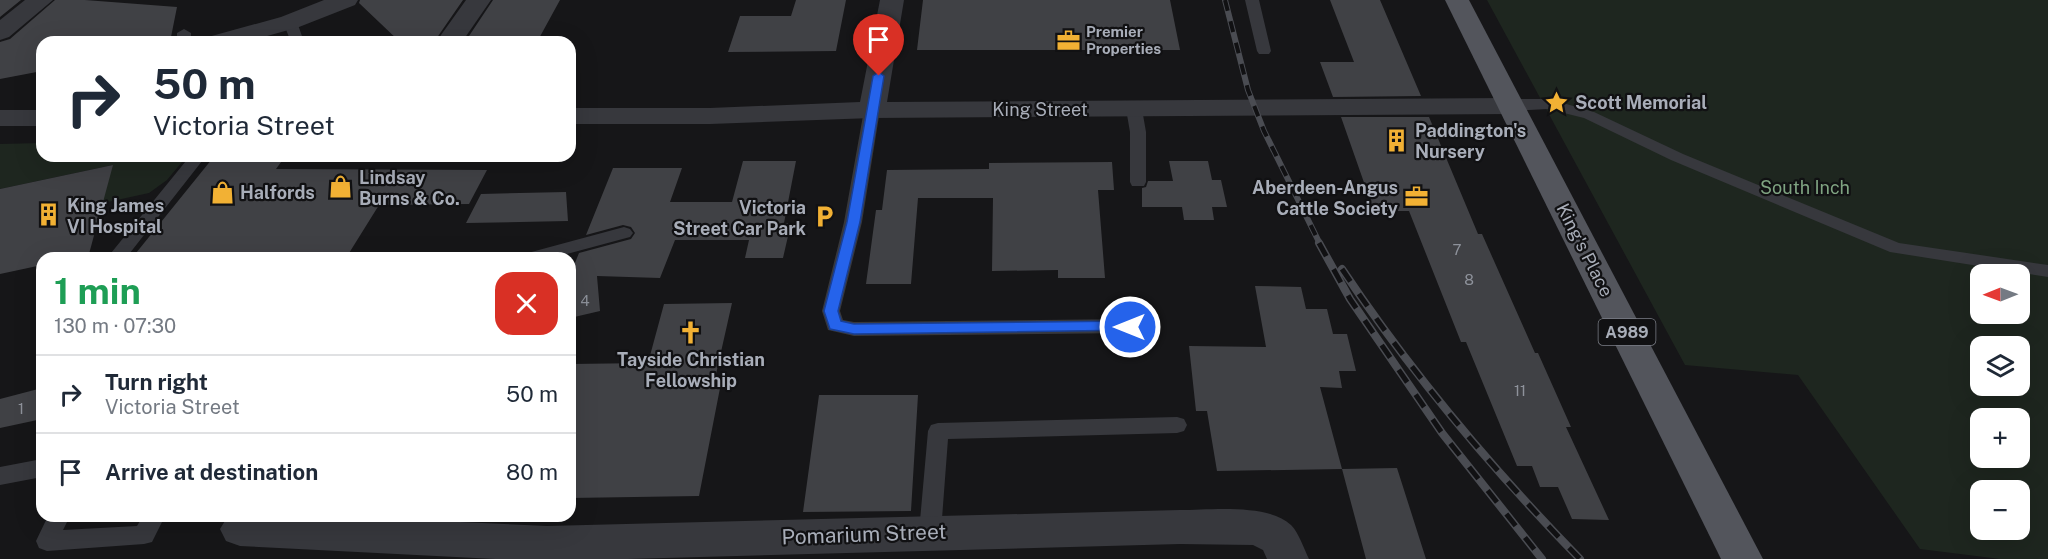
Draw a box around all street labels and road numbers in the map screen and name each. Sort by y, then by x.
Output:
street label: King Street [992,99,1088,120]
street label: King's Place [1553,200,1617,300]
road number: A989 [1598,319,1656,345]
street label: Pomarium Street [781,519,947,549]

